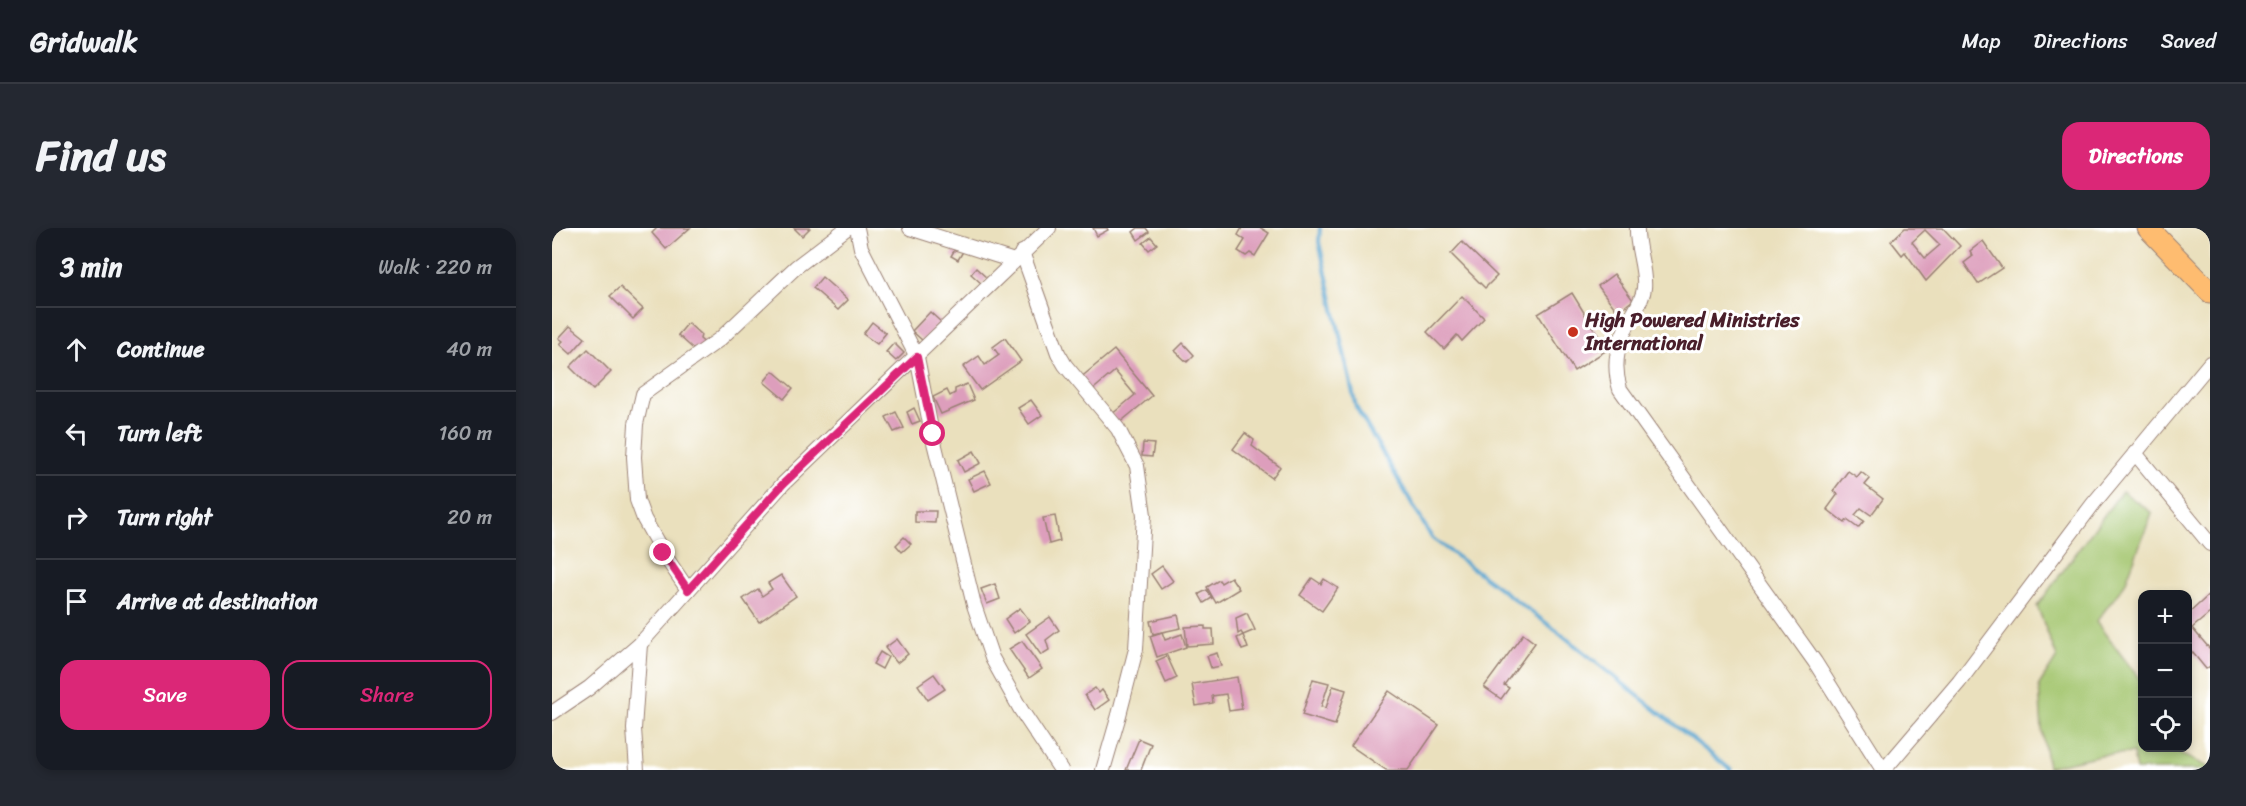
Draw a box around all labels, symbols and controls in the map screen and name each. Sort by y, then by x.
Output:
text: Gridwalk [30,17,138,66]
text: Map [1962,22,2000,60]
text: Directions [2033,22,2128,60]
text: Saved [2161,22,2216,60]
text: Find us [36,119,166,193]
button: Directions [2062,122,2210,190]
text: 3 min [60,244,122,290]
text: Walk · 220 m [378,250,492,285]
place label: High Powered Ministries International [1584,303,1800,361]
marker: High Powered Ministries International [1566,325,1580,339]
text: Continue [117,330,205,369]
text: 40 m [446,332,492,367]
icon: ahead [60,333,93,366]
text: Turn left [117,414,202,453]
text: 160 m [439,416,492,451]
icon: left [60,417,93,450]
route start [919,420,945,446]
text: Turn right [117,498,212,537]
text: 20 m [447,500,492,535]
icon: right [60,501,93,534]
route end [649,539,675,565]
text: Arrive at destination [117,582,318,621]
icon: arrive [60,585,93,618]
map controls [2138,590,2192,752]
button: + [2138,590,2192,644]
button: − [2138,644,2192,698]
button: Save [60,660,270,730]
button: Share [282,660,492,730]
button: locate [2138,698,2192,752]

